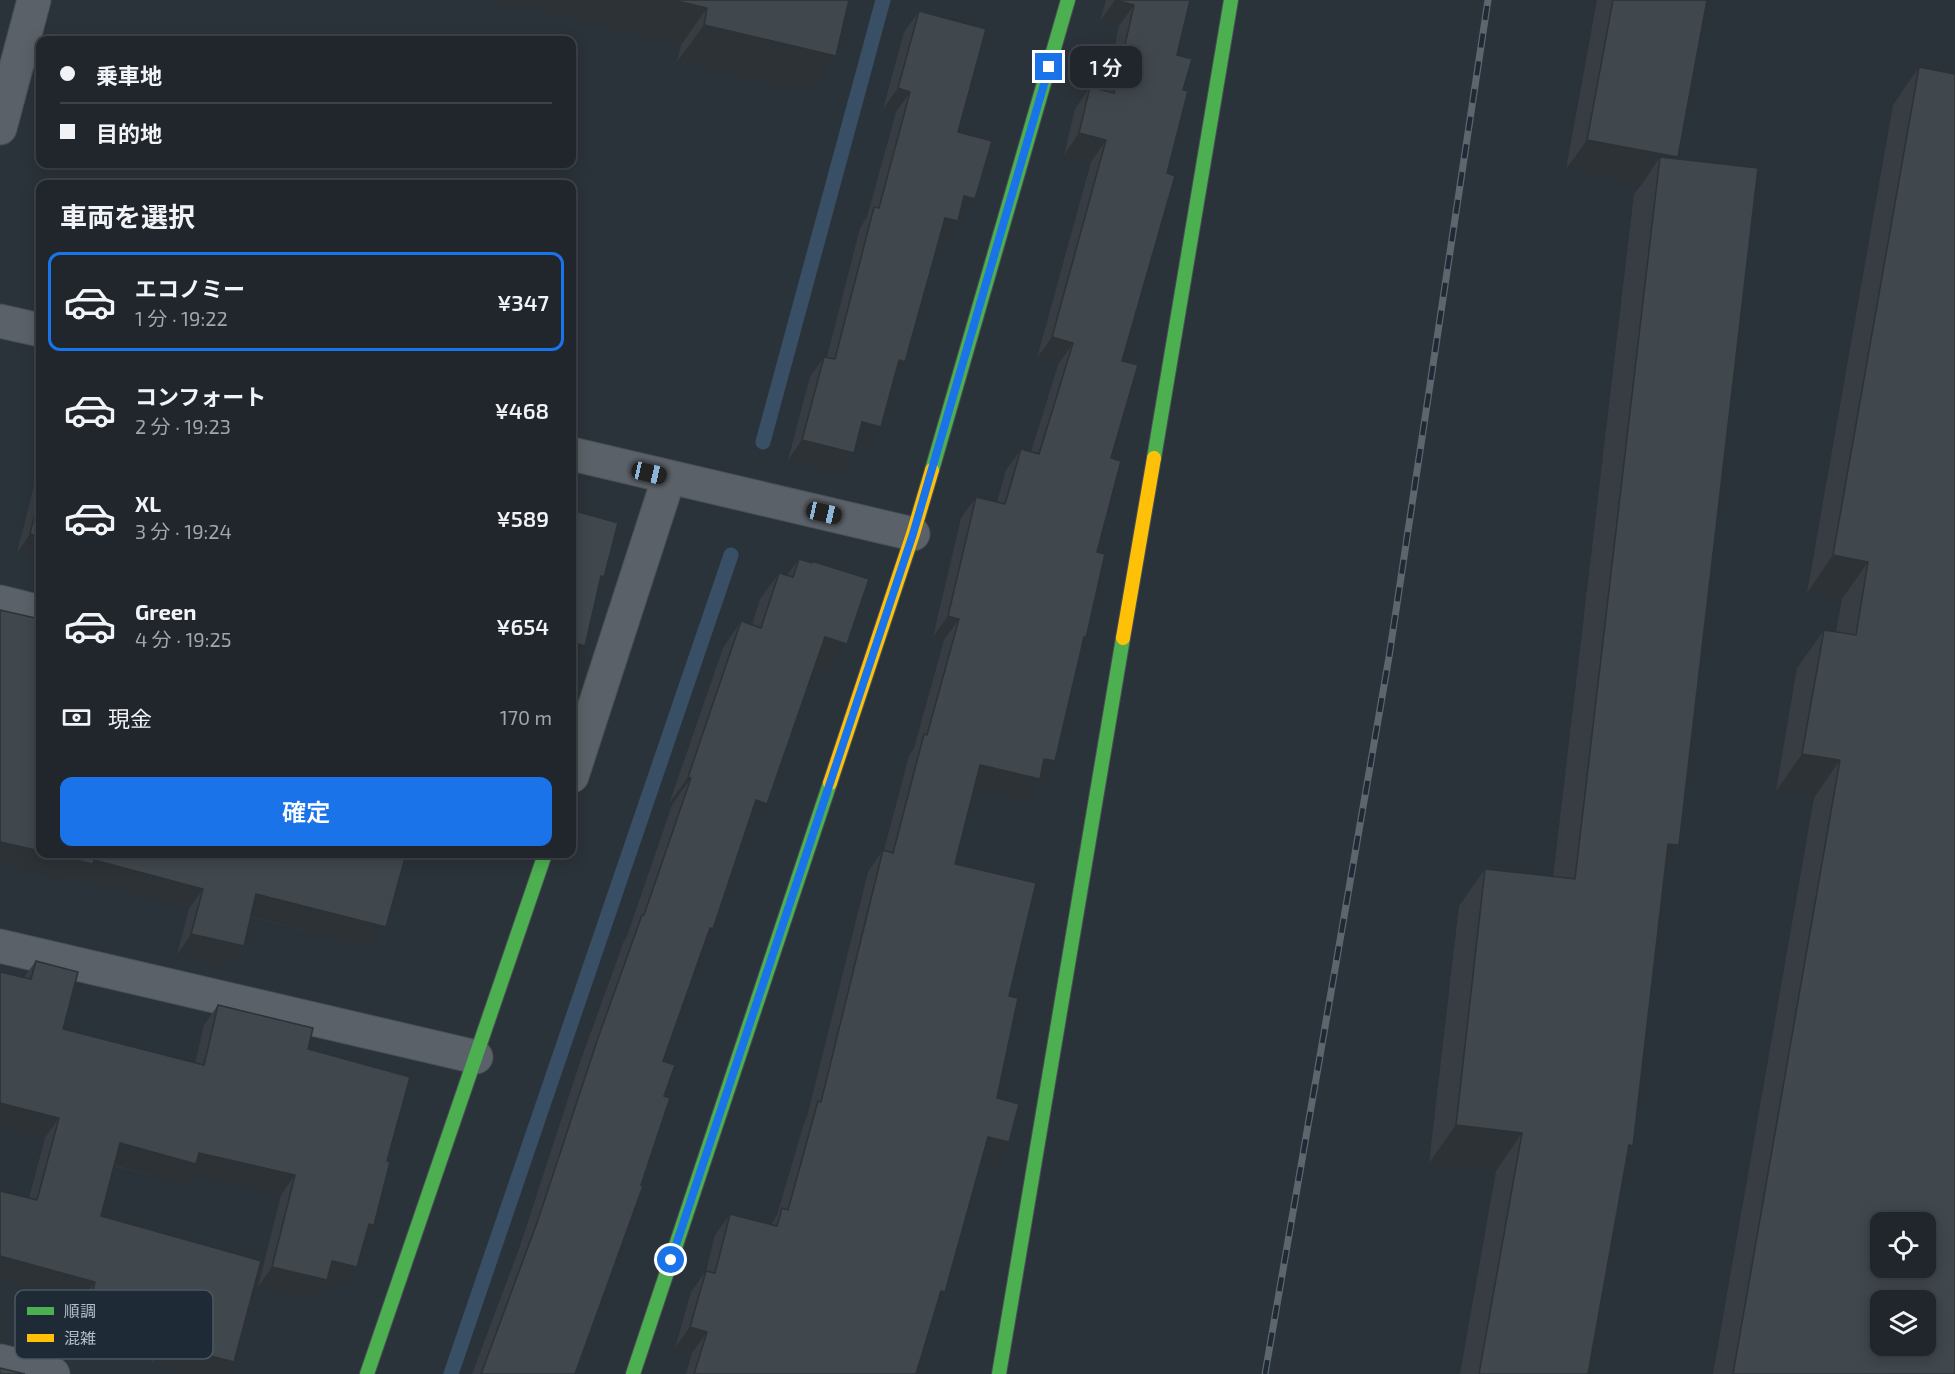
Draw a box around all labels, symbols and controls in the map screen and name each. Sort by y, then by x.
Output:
callout: 1 分 [1070,46,1142,88]
route end [1035,53,1062,80]
text: 1 分 [1090,55,1122,79]
text: 乗車地 [96,62,162,88]
text: 目的地 [96,120,162,146]
text: 車両を選択 [60,200,195,232]
icon: car [63,275,117,329]
text: エコノミー [135,275,245,301]
text: ¥347 [497,289,549,315]
text: 1 分 · 19:22 [135,306,228,330]
icon: car [63,383,117,437]
text: コンフォート [135,383,266,409]
text: ¥468 [495,397,549,423]
text: 2 分 · 19:23 [135,414,231,438]
car [629,460,669,486]
text: XL [135,490,161,516]
icon: car [63,491,117,545]
car [804,500,844,526]
text: ¥589 [496,505,549,531]
text: 3 分 · 19:24 [135,519,232,543]
text: Green [135,598,197,624]
icon: car [63,599,117,653]
text: ¥654 [496,613,549,639]
text: 4 分 · 19:25 [135,627,231,651]
icon: cash [60,701,93,734]
text: 現金 [108,705,152,731]
text: 170 m [500,705,552,729]
button: 確定 [60,777,552,846]
map controls [1870,1212,1936,1356]
button: locate [1870,1212,1936,1278]
route start [657,1246,684,1273]
legend [15,1290,213,1359]
button: layers [1870,1290,1936,1356]
text: 順調 [64,1301,96,1320]
text: 混雑 [64,1328,96,1347]

